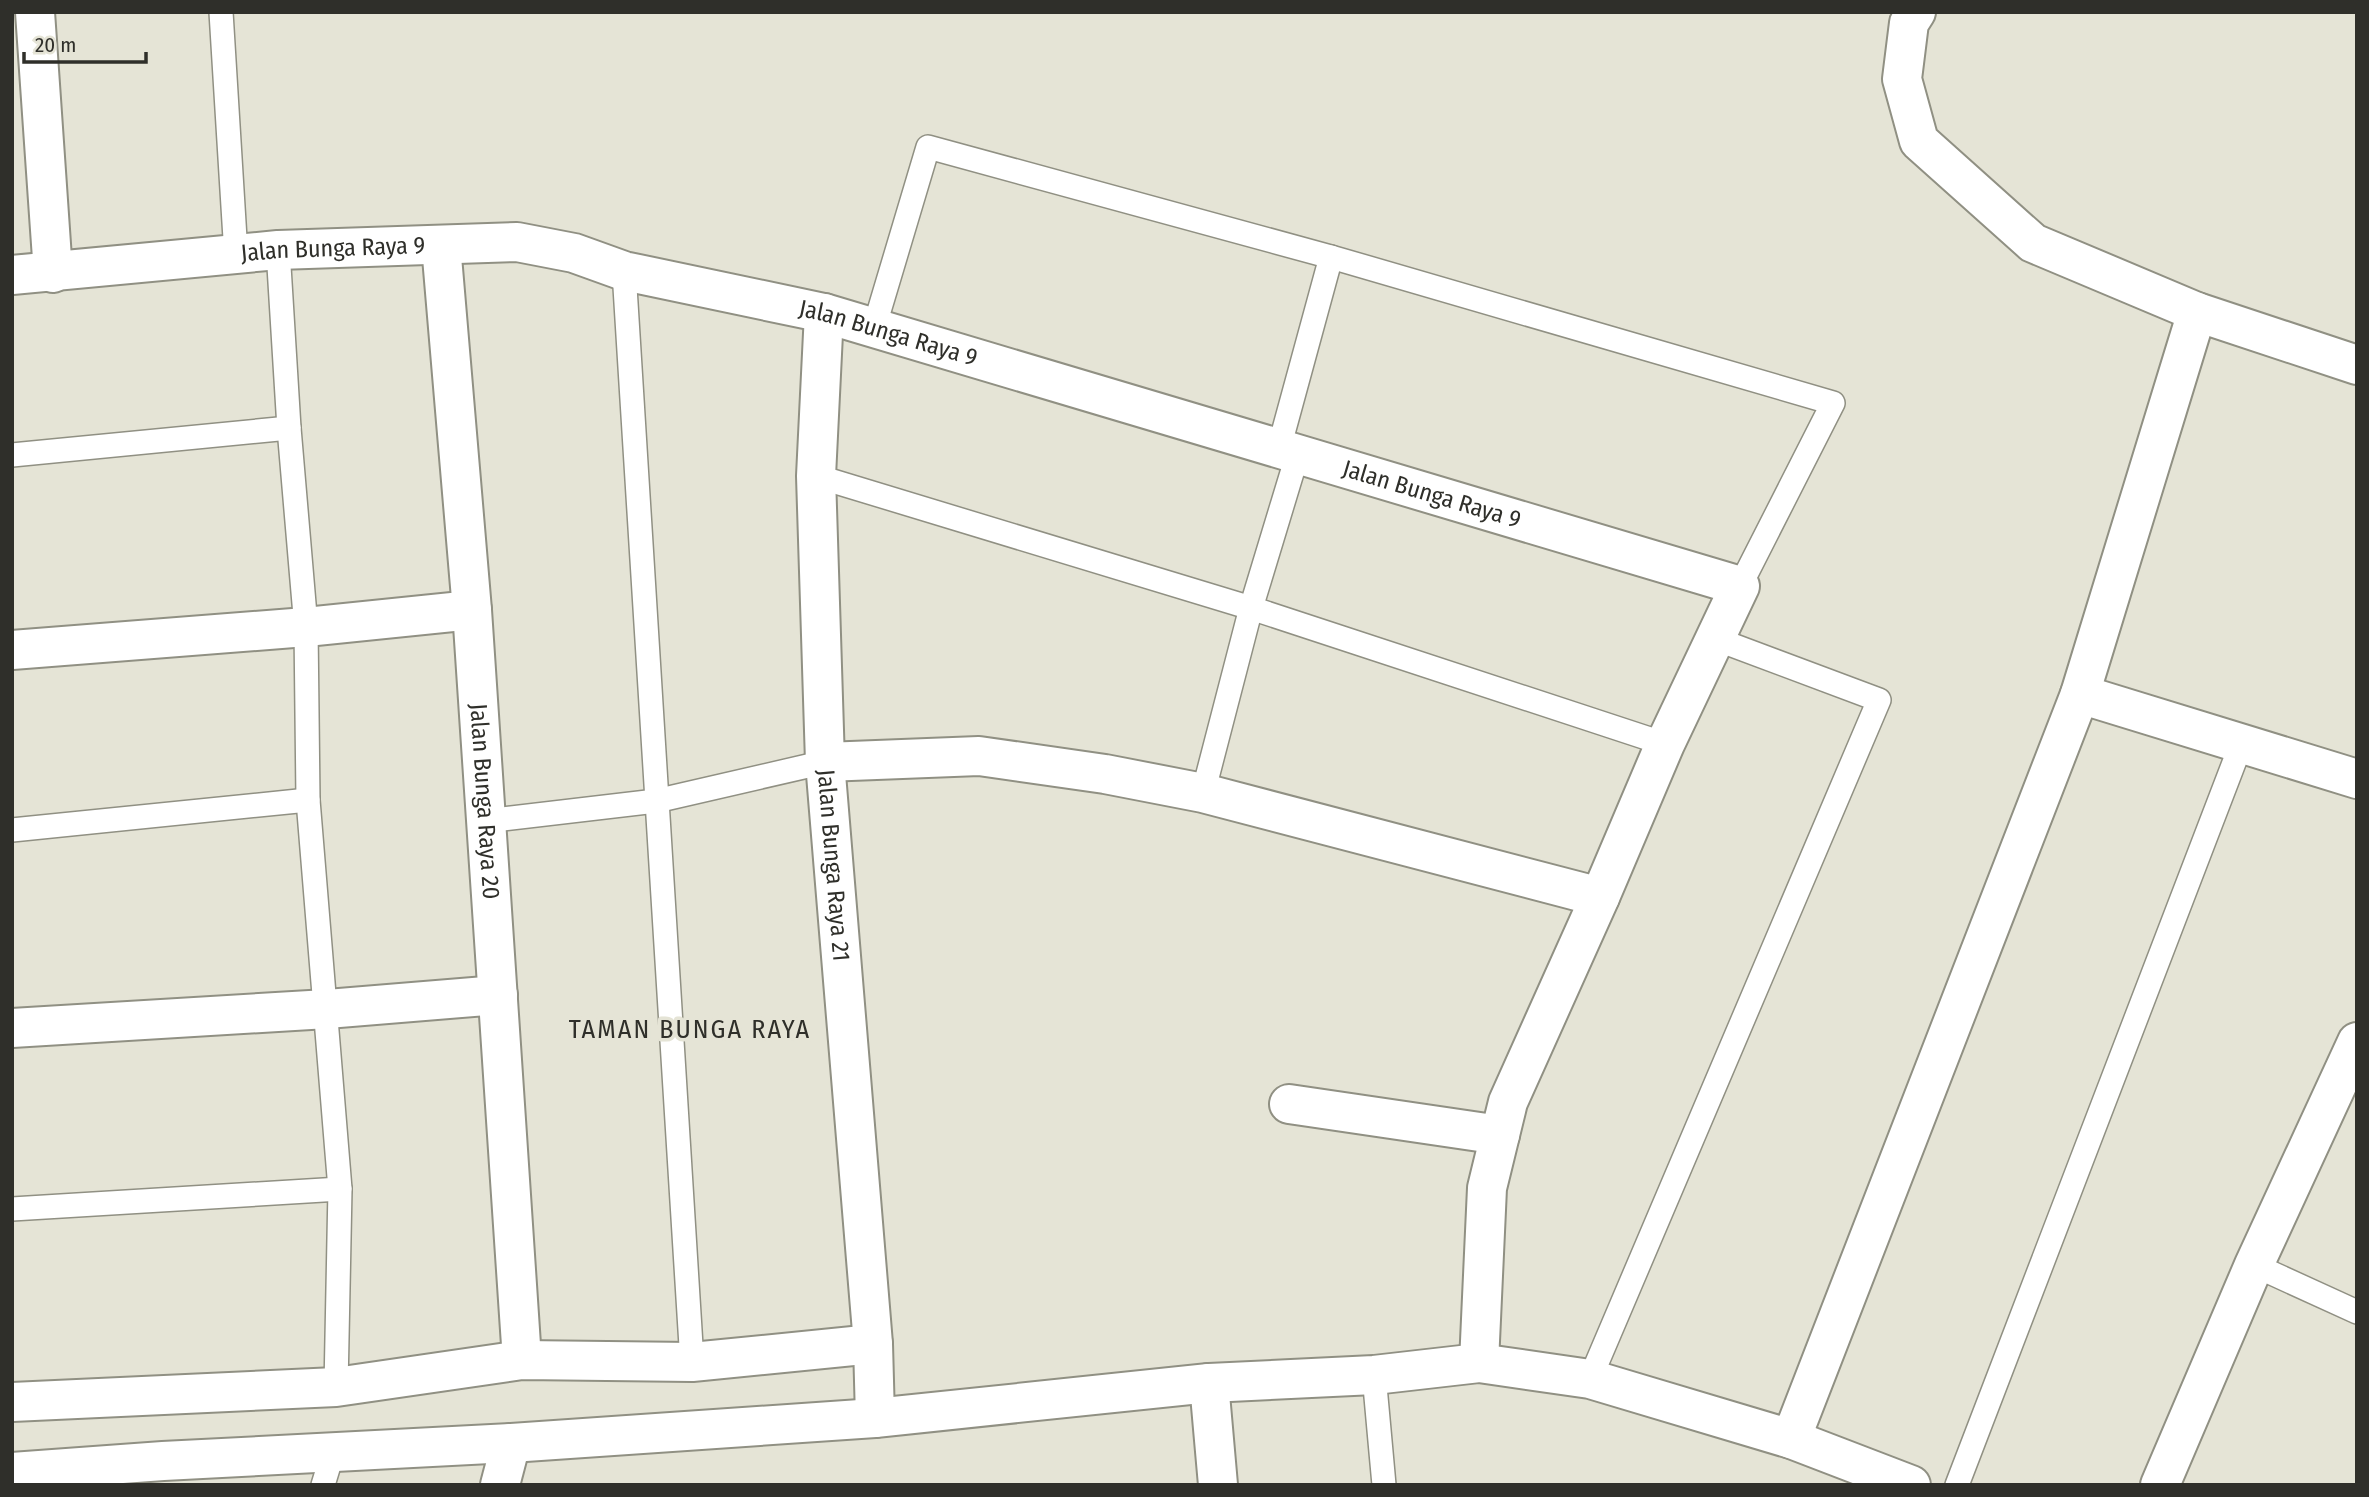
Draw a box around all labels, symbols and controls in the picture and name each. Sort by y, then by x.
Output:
scale bar [24,21,147,65]
text: 20 m [35,32,76,58]
street label: Jalan Bunga Raya 9 [239,231,426,267]
street label: Jalan Bunga Raya 9 [796,294,981,372]
street label: Jalan Bunga Raya 9 [1339,454,1524,534]
street label: Jalan Bunga Raya 20 [464,702,505,900]
street label: Jalan Bunga Raya 21 [812,768,855,962]
district label: TAMAN BUNGA RAYA [569,1014,811,1045]

